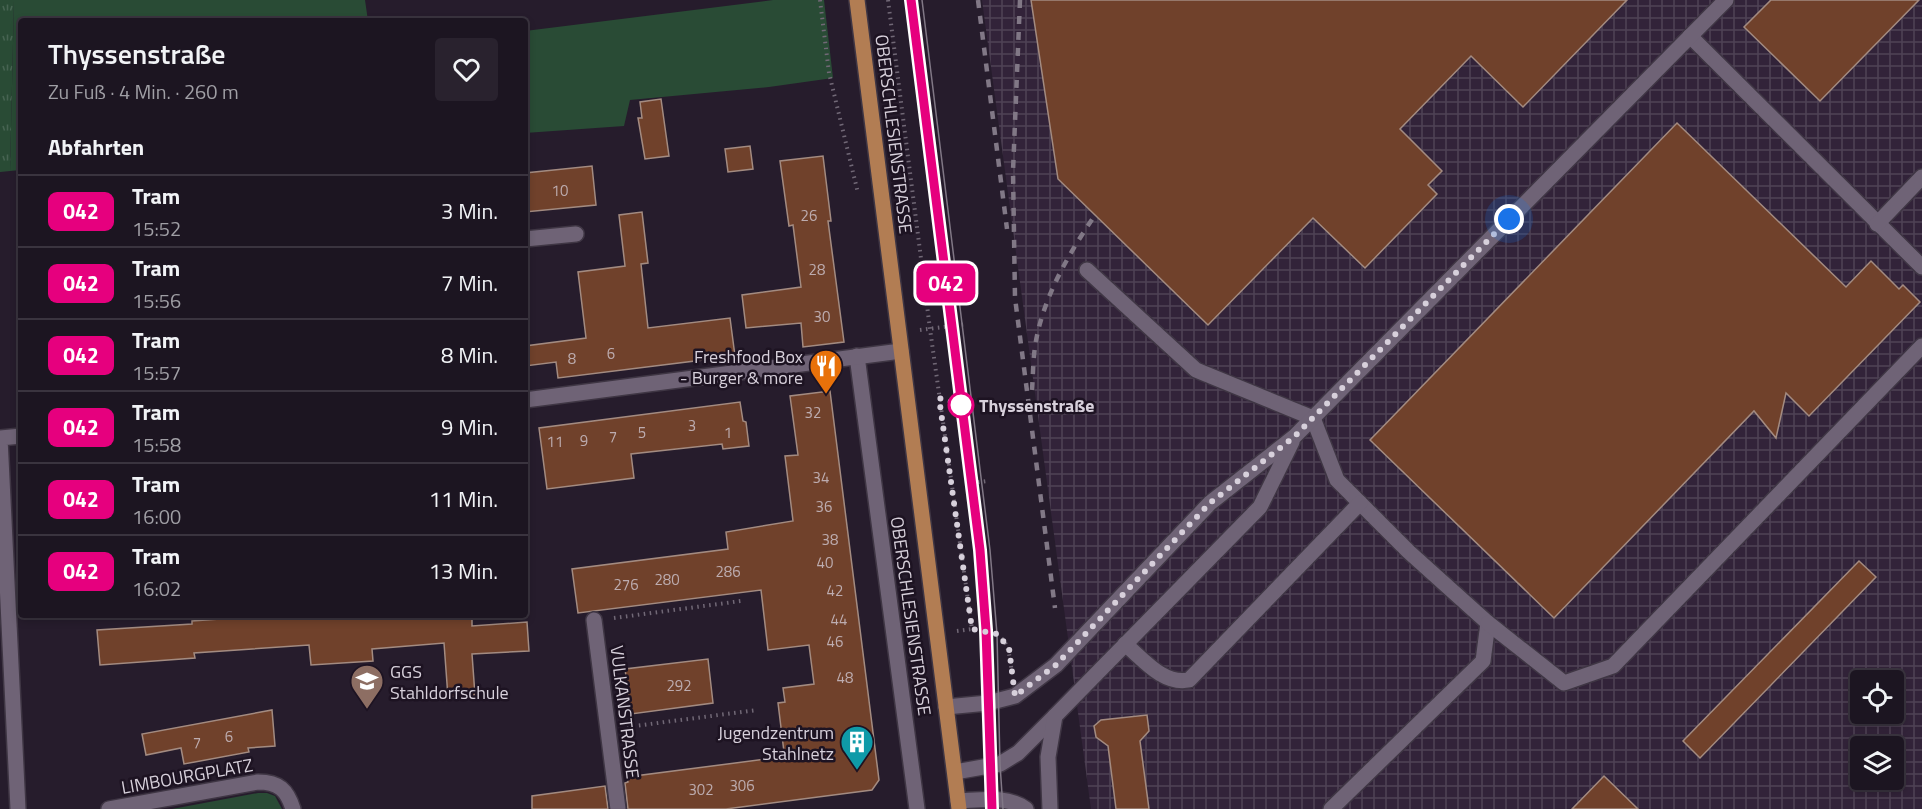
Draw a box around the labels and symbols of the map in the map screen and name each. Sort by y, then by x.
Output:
street label: OBERSCHLESIENSTRASSE [868,33,920,235]
house number: 10 [552,179,568,202]
house number: 26 [801,204,817,227]
your location [1494,204,1524,234]
house number: 28 [809,258,825,281]
line badge: 042 [912,264,980,302]
house number: 30 [814,305,830,328]
house number: 6 [607,342,615,365]
place label: Freshfood Box - Burger & more [680,343,803,391]
house number: 8 [568,347,576,370]
restaurant icon: Freshfood Box - Burger & more [808,348,844,395]
marker: Thyssenstraße [948,392,974,418]
place label: Thyssenstraße [979,392,1094,419]
house number: 32 [805,401,821,424]
house number: 3 [688,414,696,437]
house number: 5 [638,421,646,444]
house number: 1 [724,421,732,444]
house number: 7 [609,425,617,448]
house number: 9 [580,429,588,452]
house number: 11 [547,430,563,453]
house number: 34 [813,466,829,489]
house number: 36 [816,495,832,518]
street label: OBERSCHLESIENSTRASSE [884,515,938,717]
house number: 38 [822,528,838,551]
house number: 40 [817,551,833,574]
house number: 286 [715,560,741,583]
house number: 280 [654,568,680,591]
house number: 276 [613,573,639,596]
house number: 42 [827,579,843,602]
house number: 44 [831,608,847,631]
house number: 46 [827,630,843,653]
street label: VULKANSTRASSE [603,644,647,780]
place label: GGS Stahldorfschule [390,658,509,706]
school or university icon: GGS Stahldorfschule [349,663,385,710]
house number: 48 [837,666,853,689]
house number: 292 [666,674,692,697]
place label: Jugendzentrum Stahlnetz [718,719,834,767]
building icon: Jugendzentrum Stahlnetz [839,724,875,771]
house number: 6 [225,725,233,748]
house number: 7 [193,731,201,754]
street label: LIMBOURGPLATZ [119,751,255,801]
house number: 306 [729,774,755,797]
house number: 302 [688,778,714,801]

